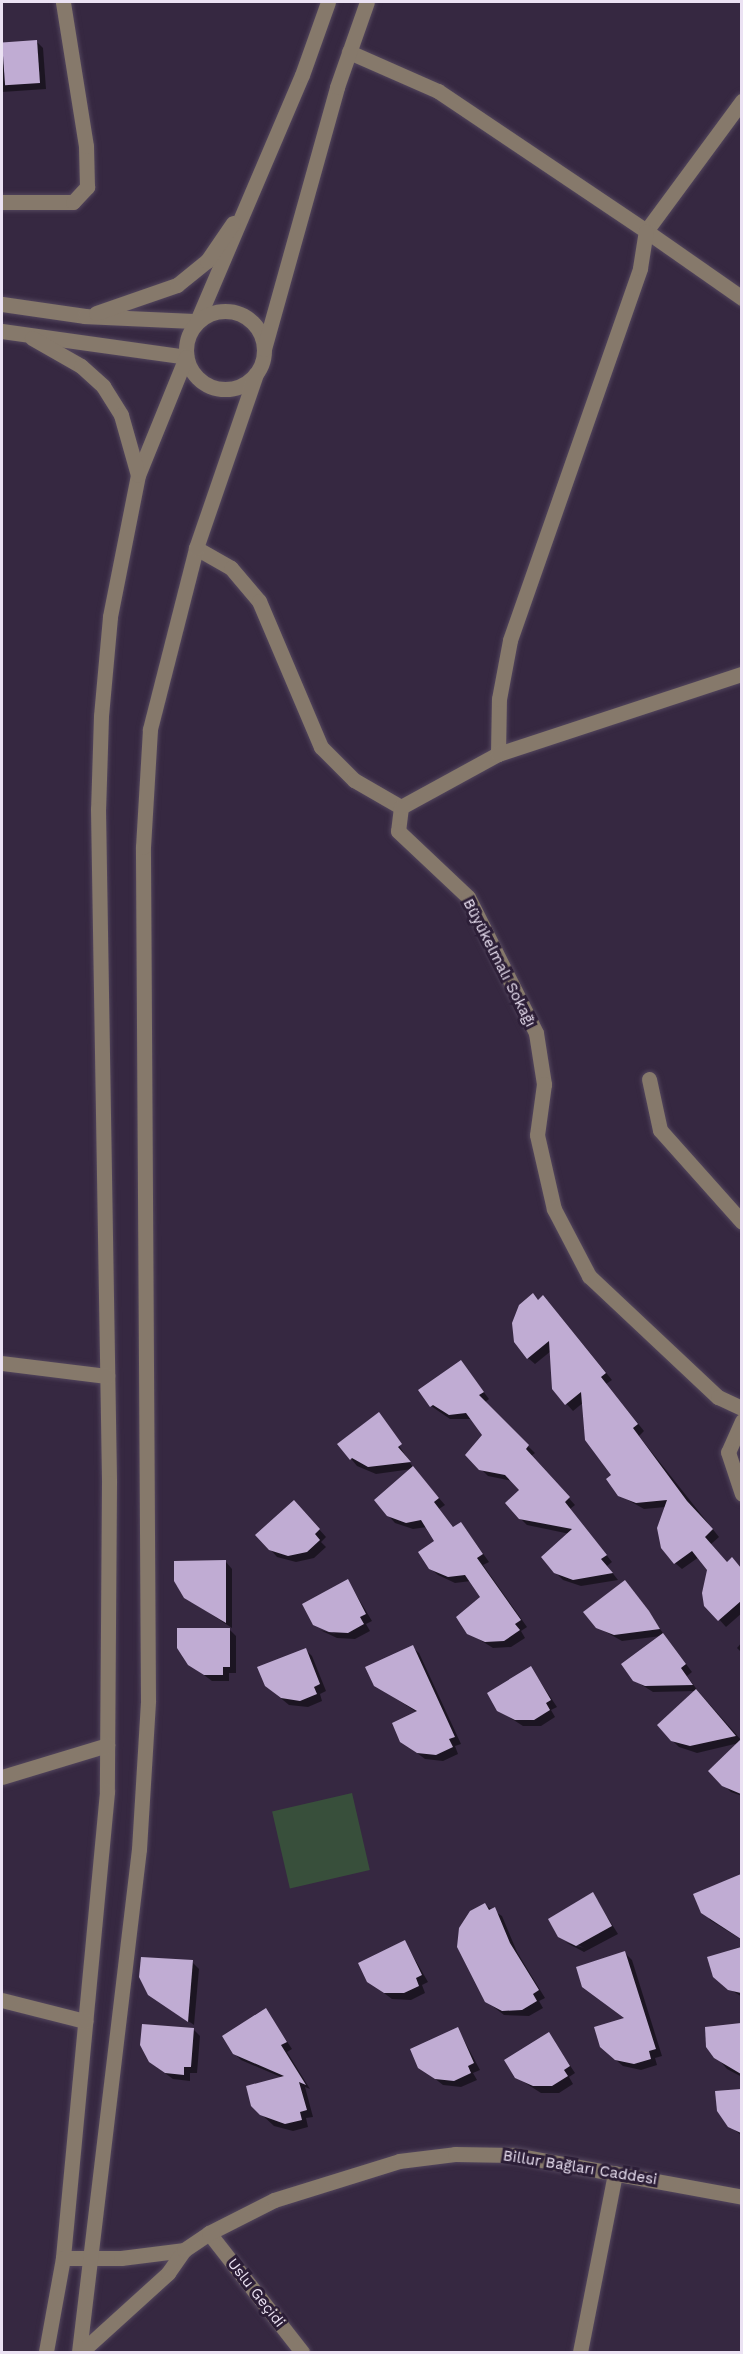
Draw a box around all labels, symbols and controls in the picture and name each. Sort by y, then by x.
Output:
street label: Büyükelmalı Sokağı [459,896,539,1030]
street label: Billur Bağları Caddesi [501,2147,659,2189]
street label: Uslu Geçidi [223,2255,289,2331]

